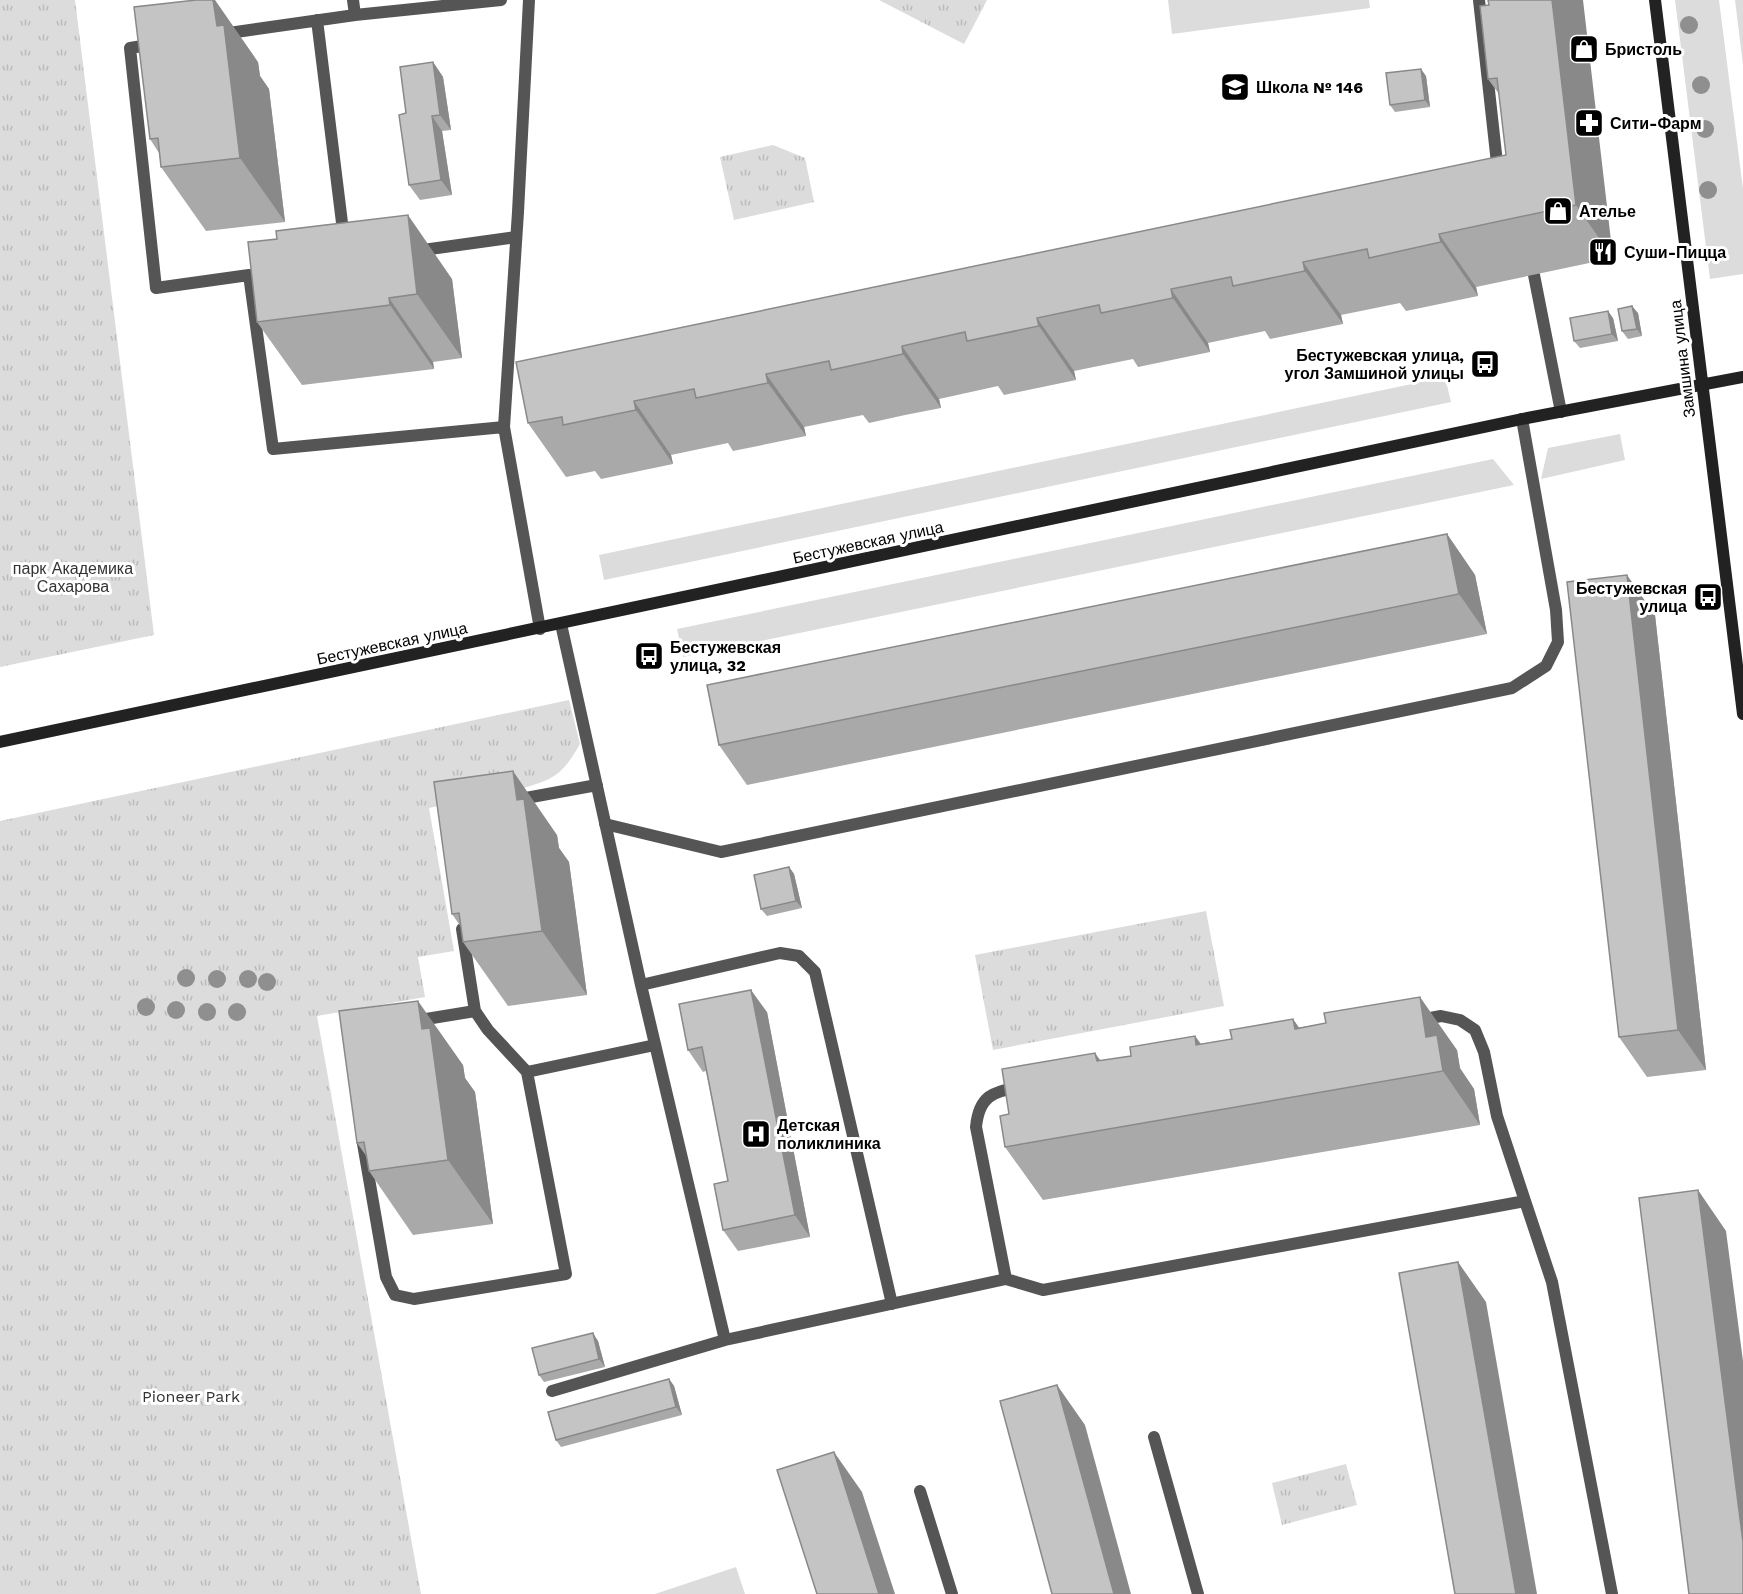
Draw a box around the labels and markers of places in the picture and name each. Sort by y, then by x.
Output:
shop icon: Бристоль [1568,33,1600,65]
place label: Бристоль [1605,40,1682,59]
school or university icon: Школа № 146 [1219,71,1251,103]
place label: Школа № 146 [1256,78,1363,97]
pharmacy icon: Сити-Фарм [1573,107,1605,139]
place label: Сити-Фарм [1610,114,1701,133]
shop icon: Ателье [1542,195,1574,227]
place label: Ателье [1579,202,1636,221]
restaurant icon: Суши-Пицца [1587,236,1619,268]
place label: Суши-Пицца [1624,243,1726,262]
place label: Бестужевская улица, угол Замшиной улицы [1285,346,1464,383]
bus stop icon: Бестужевская улица, угол Замшиной улицы [1469,348,1501,380]
place label: Бестужевская улица [1576,579,1687,616]
bus stop icon: Бестужевская улица [1692,581,1724,613]
place label: Бестужевская улица, 32 [670,638,781,675]
bus stop icon: Бестужевская улица, 32 [633,640,665,672]
place label: Детская поликлиника [777,1116,881,1153]
hospital icon: Детская поликлиника [740,1118,772,1150]

